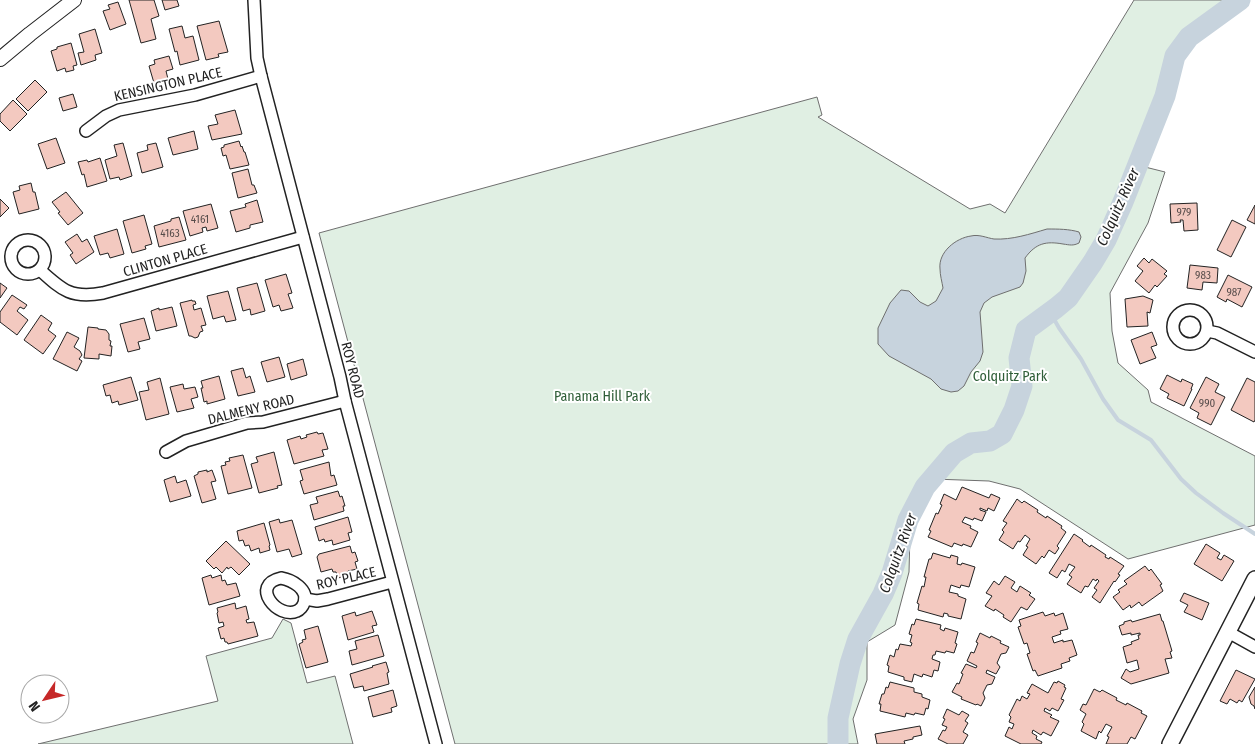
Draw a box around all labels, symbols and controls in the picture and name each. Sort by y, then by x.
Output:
street label: KENSINGTON PLACE [112,64,224,105]
water label: Colquitz River [1093,165,1144,249]
house number: 979 [1177,206,1191,219]
house number: 4161 [191,213,209,226]
house number: 4163 [160,227,180,240]
street label: CLINTON PLACE [121,240,209,281]
house number: 983 [1195,269,1211,282]
house number: 987 [1226,286,1242,299]
street label: ROY ROAD [337,340,368,400]
park label: Colquitz Park [973,368,1048,385]
park label: Panama Hill Park [554,388,651,405]
street label: DALMENY ROAD [206,391,296,428]
house number: 990 [1199,397,1215,410]
water label: Colquitz River [875,510,921,595]
street label: ROY PLACE [315,563,378,594]
north arrow [20,674,70,724]
text: N [25,698,44,714]

